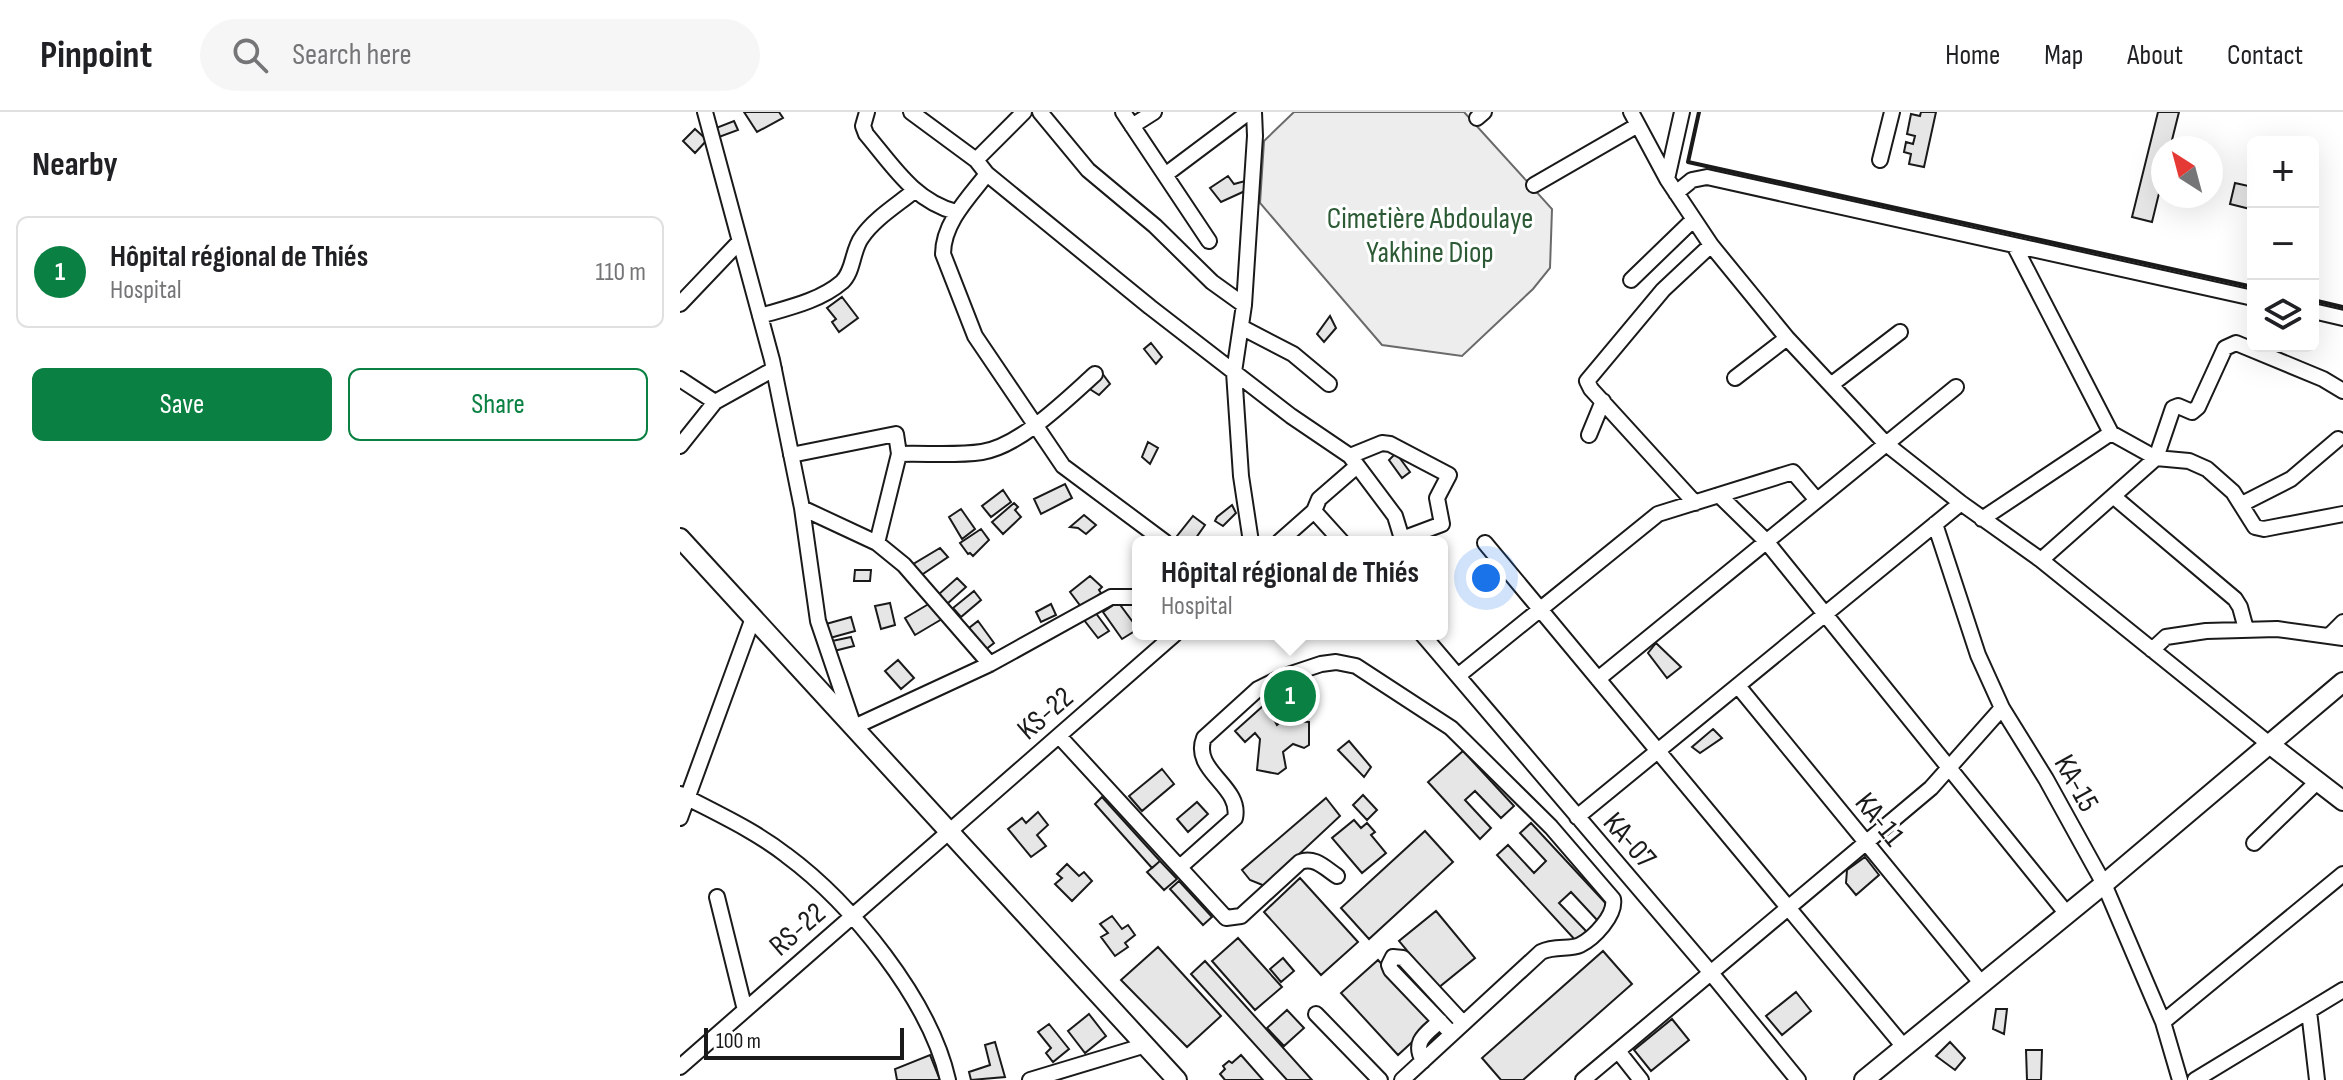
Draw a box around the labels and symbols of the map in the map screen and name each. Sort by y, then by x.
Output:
north arrow [2151,136,2223,208]
park label: Cimetière Abdoulaye Yakhine Diop [1327,201,1533,271]
your location [1466,558,1506,598]
pin: 1 [1264,666,1316,726]
street label: KS-22 [1010,680,1081,748]
street label: KA-15 [2046,749,2106,818]
street label: KA-11 [1847,786,1912,854]
street label: KA-07 [1595,805,1663,876]
street label: RS-22 [762,896,833,964]
scale bar [704,1024,904,1060]

